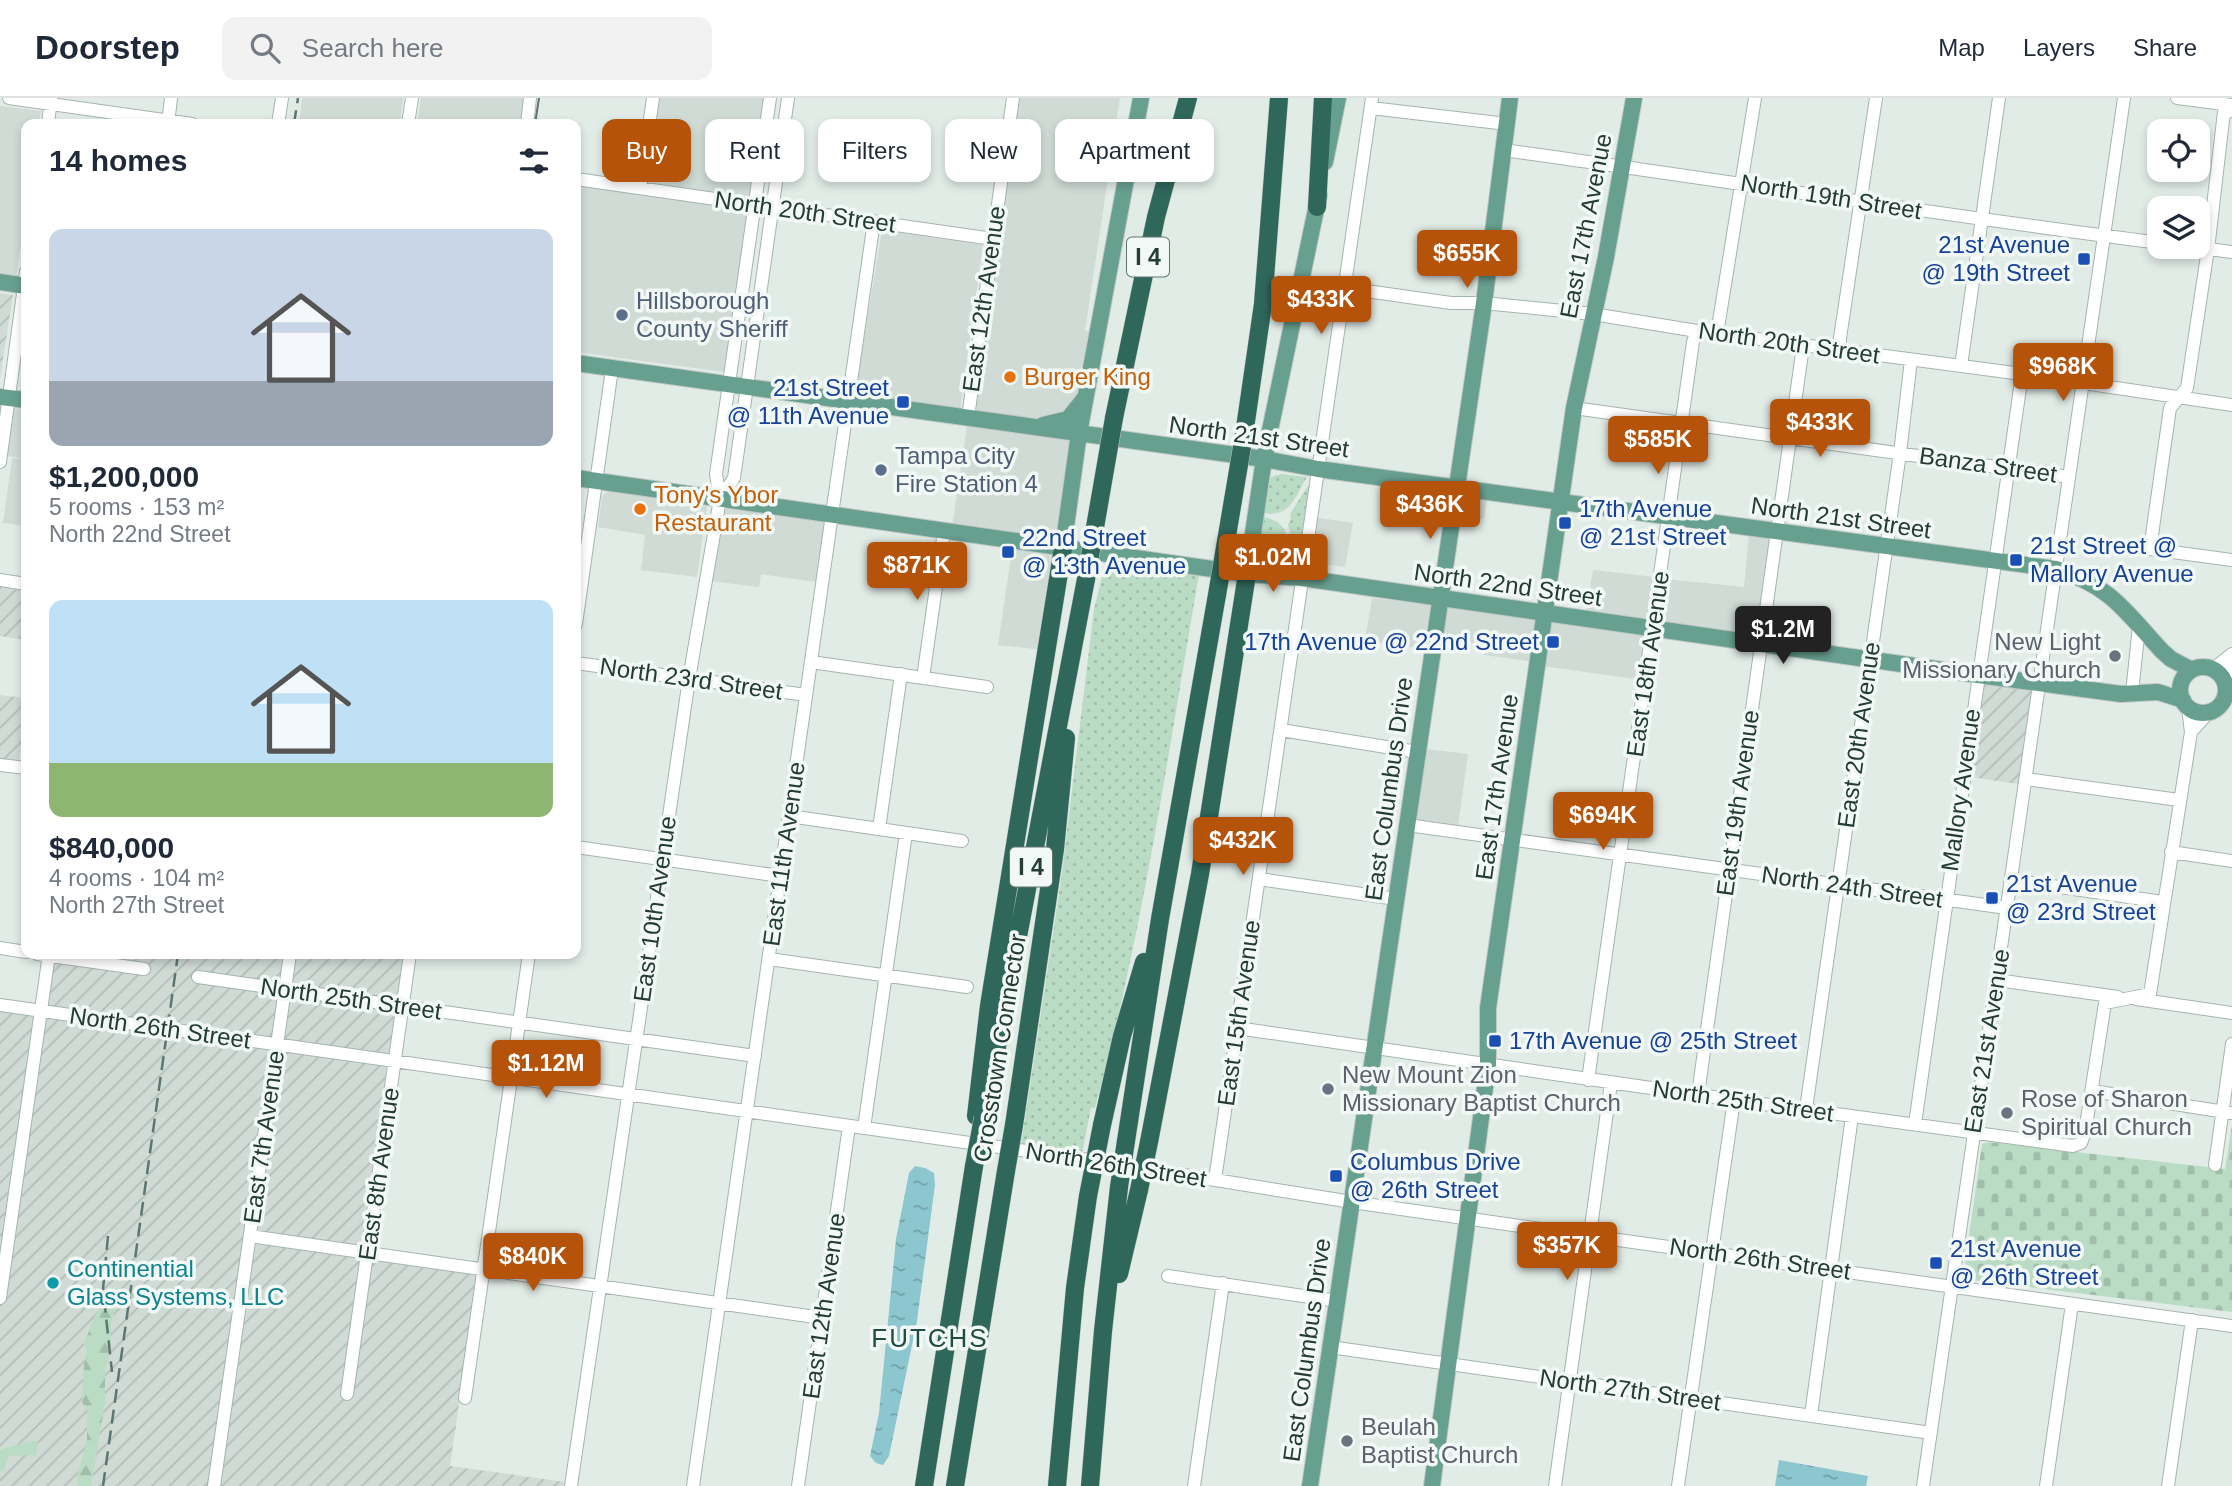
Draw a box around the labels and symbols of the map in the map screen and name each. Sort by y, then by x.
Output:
street label: East 17th Avenue [1554,131,1617,321]
street label: North 19th Street [1739,169,1924,224]
street label: North 20th Street [713,185,898,238]
street label: East 12th Avenue [957,204,1010,394]
pin: $655K [1418,230,1516,290]
place label: 21st Avenue @ 19th Street [1922,231,2070,286]
road number: I 4 [1127,238,1169,276]
marker: 21st Avenue @ 19th Street [2076,251,2092,267]
pin: $433K [1272,276,1370,336]
place label: Hillsborough County Sheriff [636,287,788,342]
marker: Hillsborough County Sheriff [614,307,630,323]
street label: North 20th Street [1697,316,1882,369]
pin: $968K [2014,344,2112,403]
place label: Burger King [1024,363,1151,390]
marker: Burger King [1002,369,1018,385]
place label: 21st Street @ 11th Avenue [727,374,889,429]
marker: 21st Street @ 11th Avenue [895,394,911,410]
pin: $433K [1771,400,1869,459]
street label: North 21st Street [1167,411,1351,463]
pin: $585K [1609,416,1707,476]
street label: Banza Street [1917,441,2059,488]
place label: Tampa City Fire Station 4 [895,442,1038,497]
marker: Tampa City Fire Station 4 [873,462,889,478]
place label: Tony's Ybor Restaurant [654,481,778,536]
pin: $436K [1381,482,1479,541]
street label: North 21st Street [1749,492,1933,544]
place label: 17th Avenue @ 21st Street [1579,495,1726,550]
marker: Tony's Ybor Restaurant [632,501,648,517]
marker: 17th Avenue @ 21st Street [1557,515,1573,531]
place label: 22nd Street @ 13th Avenue [1022,524,1186,579]
place label: 21st Street @ Mallory Avenue [2030,532,2194,587]
pin: $1.02M [1216,534,1330,594]
pin: $871K [868,542,966,602]
marker: 22nd Street @ 13th Avenue [1000,544,1016,560]
marker: 21st Street @ Mallory Avenue [2008,552,2024,568]
street label: North 22nd Street [1412,558,1604,611]
street label: East 18th Avenue [1621,569,1674,759]
pin: $1.2M [1734,606,1832,666]
place label: 17th Avenue @ 22nd Street [1244,628,1539,655]
place label: New Light Missionary Church [1902,628,2101,683]
marker: 17th Avenue @ 22nd Street [1545,634,1561,650]
street label: East 20th Avenue [1832,640,1885,830]
marker: New Light Missionary Church [2107,648,2123,664]
street label: North 23rd Street [598,652,784,705]
street label: East Columbus Drive [1359,675,1418,902]
street label: East 17th Avenue [1470,692,1523,882]
street label: Mallory Avenue [1936,707,1985,873]
street label: East 19th Avenue [1711,708,1764,898]
street label: East 11th Avenue [757,760,810,948]
pin: $694K [1554,792,1652,852]
street label: East 10th Avenue [628,814,681,1004]
pin: $432K [1194,818,1292,877]
road number: I 4 [1010,848,1052,887]
street label: North 24th Street [1760,860,1945,913]
place label: 21st Avenue @ 23rd Street [2006,870,2156,925]
marker: 21st Avenue @ 23rd Street [1984,890,2000,906]
street label: East 15th Avenue [1212,918,1265,1108]
street label: Crosstown Connector [968,932,1031,1164]
street label: East 21st Avenue [1959,947,2014,1135]
street label: North 25th Street [259,972,444,1025]
street label: North 26th Street [68,1001,253,1054]
place label: 17th Avenue @ 25th Street [1509,1027,1797,1054]
marker: 17th Avenue @ 25th Street [1487,1033,1503,1049]
pin: $1.12M [489,1040,603,1100]
street label: East 7th Avenue [238,1049,289,1225]
place label: New Mount Zion Missionary Baptist Church [1342,1061,1621,1116]
street label: North 25th Street [1651,1074,1836,1127]
marker: New Mount Zion Missionary Baptist Church [1320,1081,1336,1097]
place label: Rose of Sharon Spiritual Church [2021,1085,2192,1140]
street label: East 8th Avenue [353,1086,404,1262]
marker: Rose of Sharon Spiritual Church [1999,1105,2015,1121]
street label: North 26th Street [1024,1137,1209,1192]
place label: Columbus Drive @ 26th Street [1350,1148,1521,1203]
marker: Columbus Drive @ 26th Street [1328,1168,1344,1184]
street label: East 12th Avenue [797,1211,850,1401]
pin: $357K [1518,1222,1616,1282]
street label: North 26th Street [1668,1232,1853,1285]
pin: $840K [484,1234,582,1293]
place label: 21st Avenue @ 26th Street [1950,1235,2099,1290]
street label: East Columbus Drive [1277,1236,1336,1463]
place label: Continential Glass Systems, LLC [67,1255,284,1310]
marker: 21st Avenue @ 26th Street [1928,1255,1944,1271]
marker: Continential Glass Systems, LLC [45,1275,61,1291]
district label: FUTCHS [871,1323,989,1353]
street label: North 27th Street [1538,1363,1723,1416]
place label: Beulah Baptist Church [1361,1413,1518,1468]
marker: Beulah Baptist Church [1339,1433,1355,1449]

